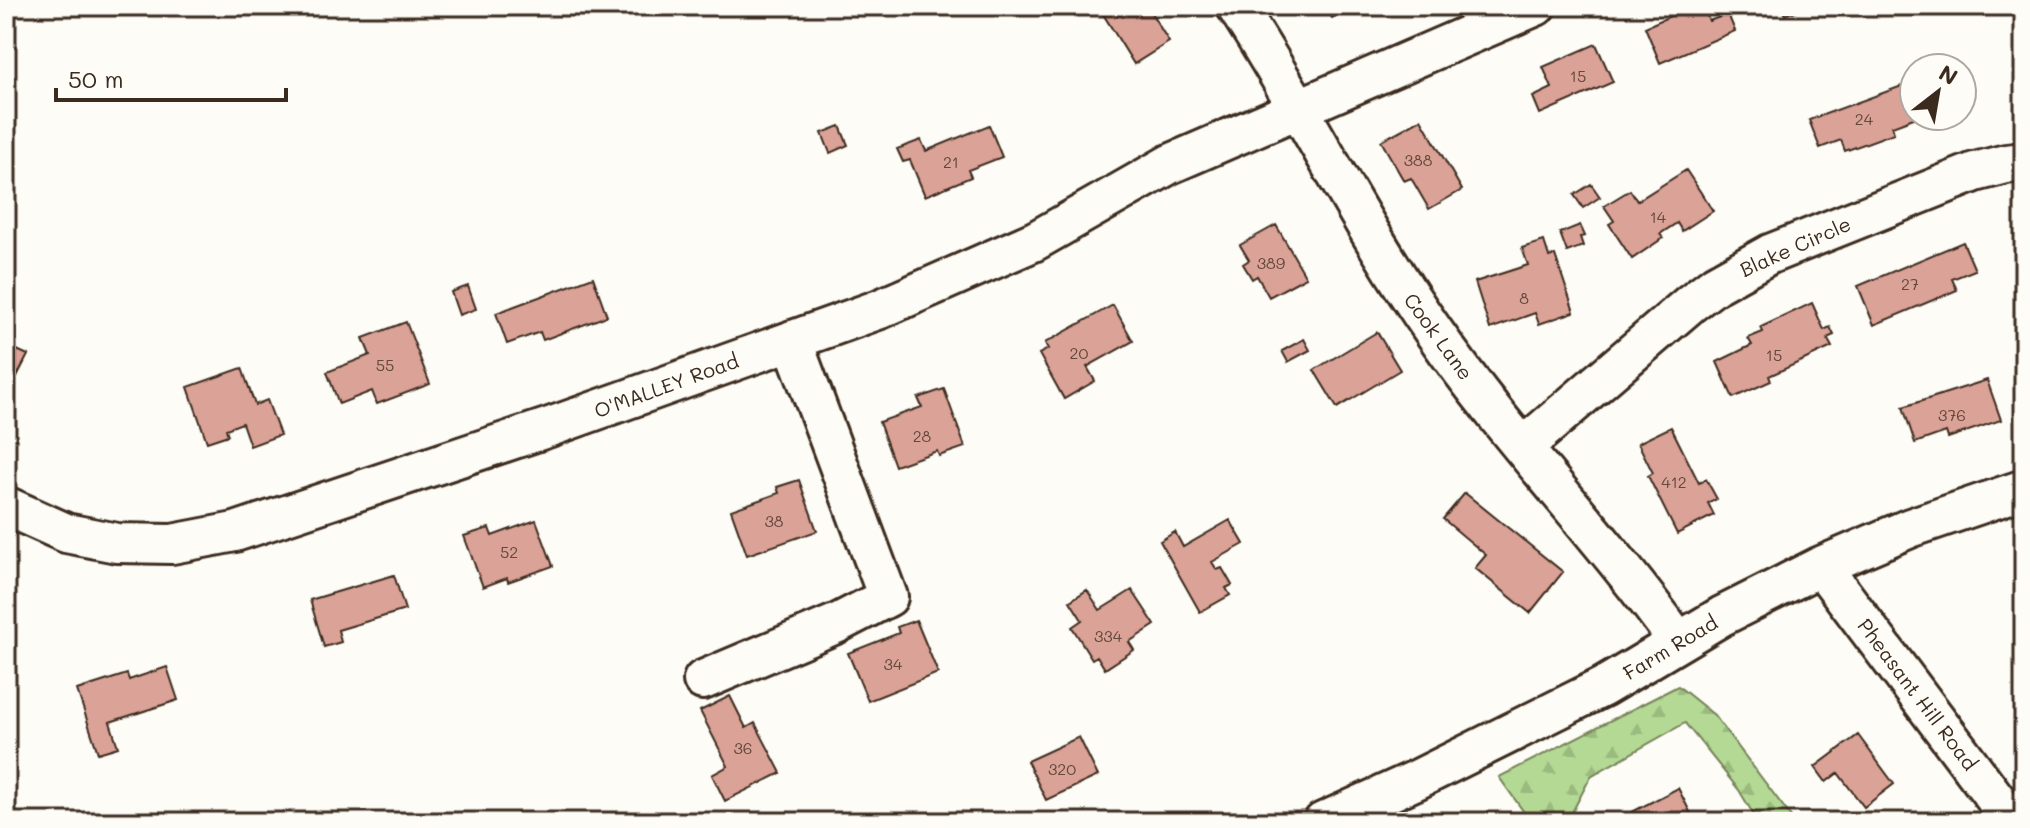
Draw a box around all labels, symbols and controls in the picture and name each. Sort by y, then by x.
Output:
scale bar [56,52,286,102]
north arrow [1898,52,1978,132]
text: N [1934,58,1963,91]
text: 50 m [68,63,124,94]
house number: 15 [1570,65,1586,86]
house number: 24 [1855,108,1874,129]
house number: 388 [1404,149,1433,170]
house number: 21 [943,151,959,172]
house number: 14 [1650,206,1667,227]
street label: Blake Circle [1735,210,1855,282]
house number: 389 [1257,252,1285,273]
house number: 27 [1901,273,1919,294]
street label: Cook Lane [1399,287,1479,385]
house number: 8 [1519,287,1529,308]
house number: 20 [1070,342,1089,363]
house number: 15 [1766,344,1782,365]
street label: O'MALLEY Road [590,347,742,423]
house number: 55 [376,354,394,375]
house number: 376 [1938,404,1966,425]
house number: 28 [913,425,932,446]
house number: 412 [1661,471,1687,492]
house number: 38 [764,510,784,531]
house number: 52 [500,541,518,562]
street label: Farm Road [1618,609,1722,685]
street label: Pheasant Hill Road [1852,613,1984,775]
house number: 334 [1094,625,1123,646]
house number: 34 [884,653,903,674]
house number: 36 [733,737,753,758]
house number: 320 [1048,758,1076,779]

